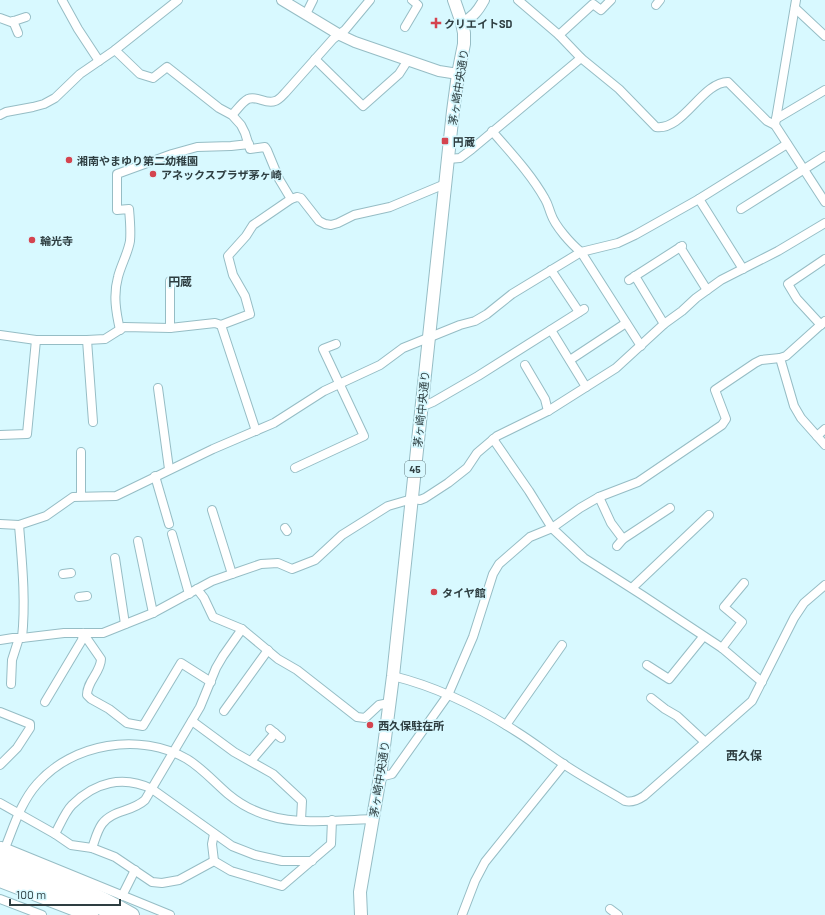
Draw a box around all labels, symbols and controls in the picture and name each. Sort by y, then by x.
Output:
place label: クリエイトSD [444,17,513,30]
marker: クリエイトSD [431,18,441,28]
street label: 茅ヶ崎中央通り [446,48,470,126]
place label: 円蔵 [453,135,475,148]
marker: 円蔵 [440,136,450,146]
place label: 湘南やまゆり第二幼稚園 [77,154,198,167]
marker: 湘南やまゆり第二幼稚園 [64,155,74,165]
place label: アネックスプラザ茅ヶ崎 [161,168,282,181]
marker: アネックスプラザ茅ヶ崎 [148,169,158,179]
place label: 輪光寺 [40,234,73,247]
marker: 輪光寺 [27,235,37,245]
district label: 円蔵 [168,274,192,288]
street label: 茅ヶ崎中央通り [411,370,431,448]
road number: 45 [405,461,425,477]
place label: タイヤ館 [442,586,486,599]
marker: タイヤ館 [429,587,439,597]
place label: 西久保駐在所 [378,719,444,732]
marker: 西久保駐在所 [365,720,375,730]
street label: 茅ヶ崎中央通り [367,740,391,818]
district label: 西久保 [726,748,762,762]
scale bar [10,881,120,907]
text: 100 m [16,887,46,901]

